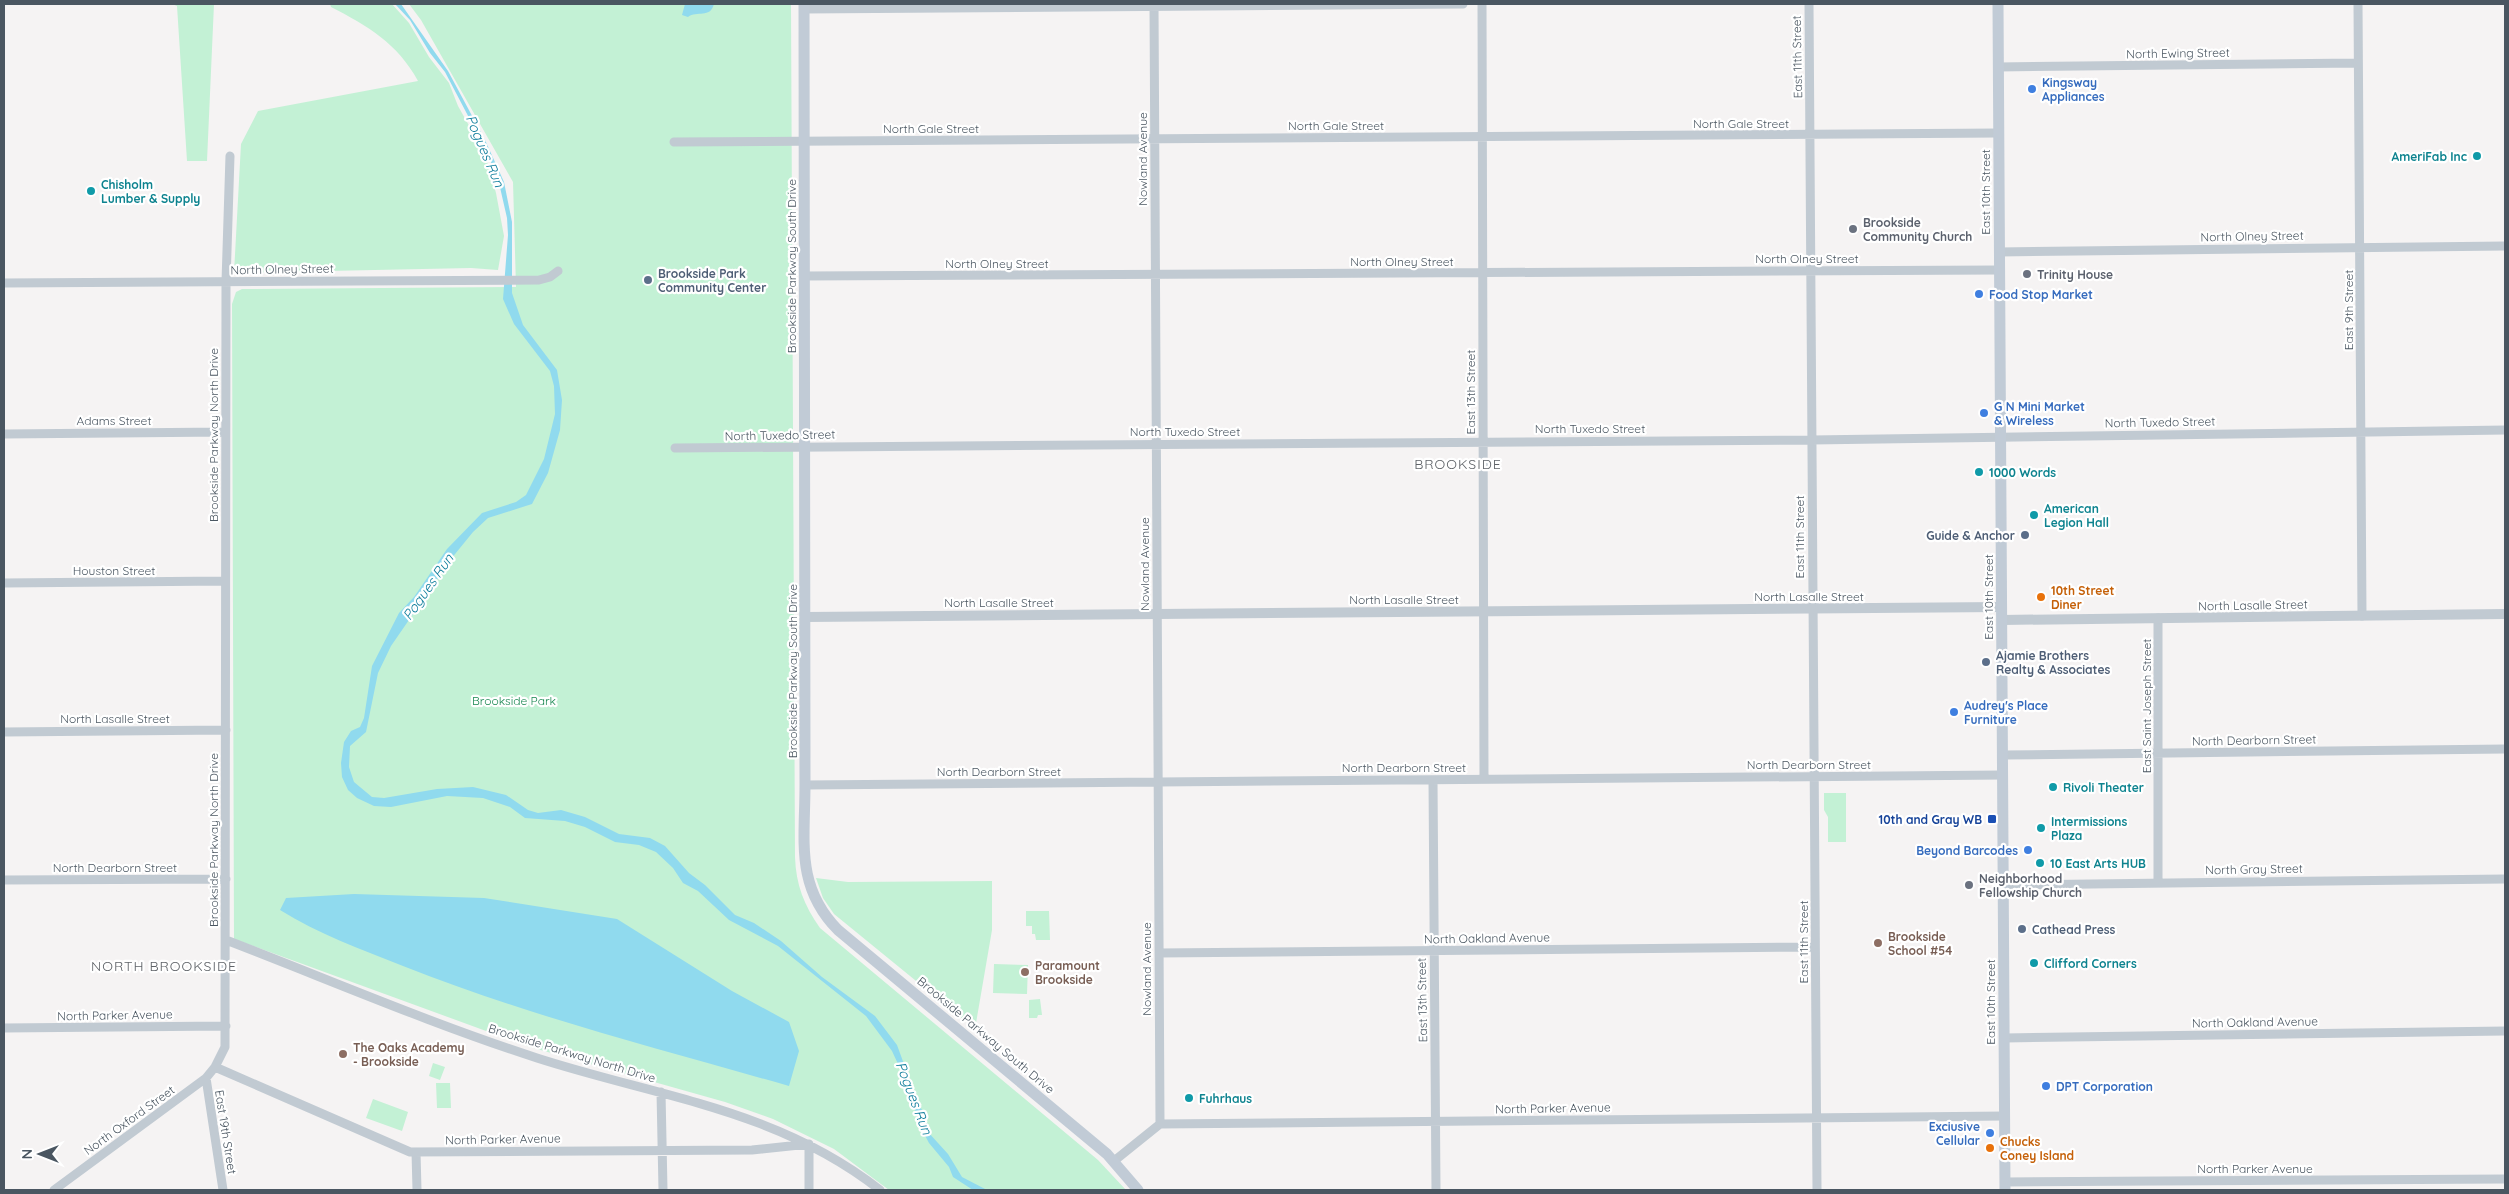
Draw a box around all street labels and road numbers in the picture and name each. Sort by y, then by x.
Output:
street label: East 11th Street [1789,15,1805,99]
street label: North Ewing Street [2126,45,2230,61]
street label: Nowland Avenue [1135,112,1150,206]
street label: North Gale Street [1693,116,1789,131]
street label: North Gale Street [1288,118,1384,133]
street label: North Gale Street [883,121,979,136]
street label: East 10th Street [1978,149,1993,235]
street label: Brookside Parkway South Drive [784,179,799,353]
street label: North Olney Street [2200,228,2304,244]
street label: North Olney Street [1755,251,1859,266]
street label: North Olney Street [1350,254,1454,269]
street label: North Olney Street [945,256,1049,271]
street label: North Olney Street [230,261,334,277]
street label: East 9th Street [2341,270,2356,350]
street label: Brookside Parkway North Drive [206,348,221,522]
street label: East 13th Street [1463,350,1478,434]
street label: Adams Street [77,413,151,428]
street label: North Tuxedo Street [2105,414,2215,430]
street label: North Tuxedo Street [1535,421,1645,436]
street label: North Tuxedo Street [1130,424,1240,439]
street label: North Tuxedo Street [725,427,835,443]
street label: East 11th Street [1792,496,1807,578]
street label: Nowland Avenue [1137,517,1152,611]
street label: East 10th Street [1981,554,1996,640]
street label: Houston Street [73,563,155,578]
street label: Brookside Parkway South Drive [785,584,800,758]
street label: North Lasalle Street [1754,589,1864,604]
street label: North Lasalle Street [1349,592,1459,607]
street label: North Lasalle Street [944,595,1054,610]
street label: North Lasalle Street [2198,597,2308,613]
street label: East Saint Joseph Street [2139,639,2154,773]
street label: North Lasalle Street [60,711,170,726]
street label: North Dearborn Street [2192,731,2316,749]
street label: Brookside Parkway North Drive [206,753,221,927]
street label: North Dearborn Street [1747,757,1871,772]
street label: North Dearborn Street [1342,760,1466,775]
street label: North Dearborn Street [937,764,1061,779]
street label: North Dearborn Street [53,860,177,875]
street label: North Gray Street [2205,861,2303,877]
street label: East 11th Street [1796,901,1811,983]
street label: Nowland Avenue [1139,922,1154,1016]
street label: North Oakland Avenue [1424,929,1550,947]
street label: East 13th Street [1414,958,1430,1042]
street label: East 10th Street [1983,959,1998,1045]
street label: Brookside Parkway South Drive [914,973,1058,1097]
street label: North Parker Avenue [57,1006,173,1024]
street label: North Oakland Avenue [2192,1013,2318,1031]
street label: Brookside Parkway North Drive [487,1020,658,1086]
street label: North Oxford Street [81,1082,177,1158]
street label: East 19th Street [212,1089,240,1175]
street label: North Parker Avenue [1495,1099,1611,1117]
street label: North Parker Avenue [445,1130,561,1148]
street label: North Parker Avenue [2197,1161,2313,1176]

